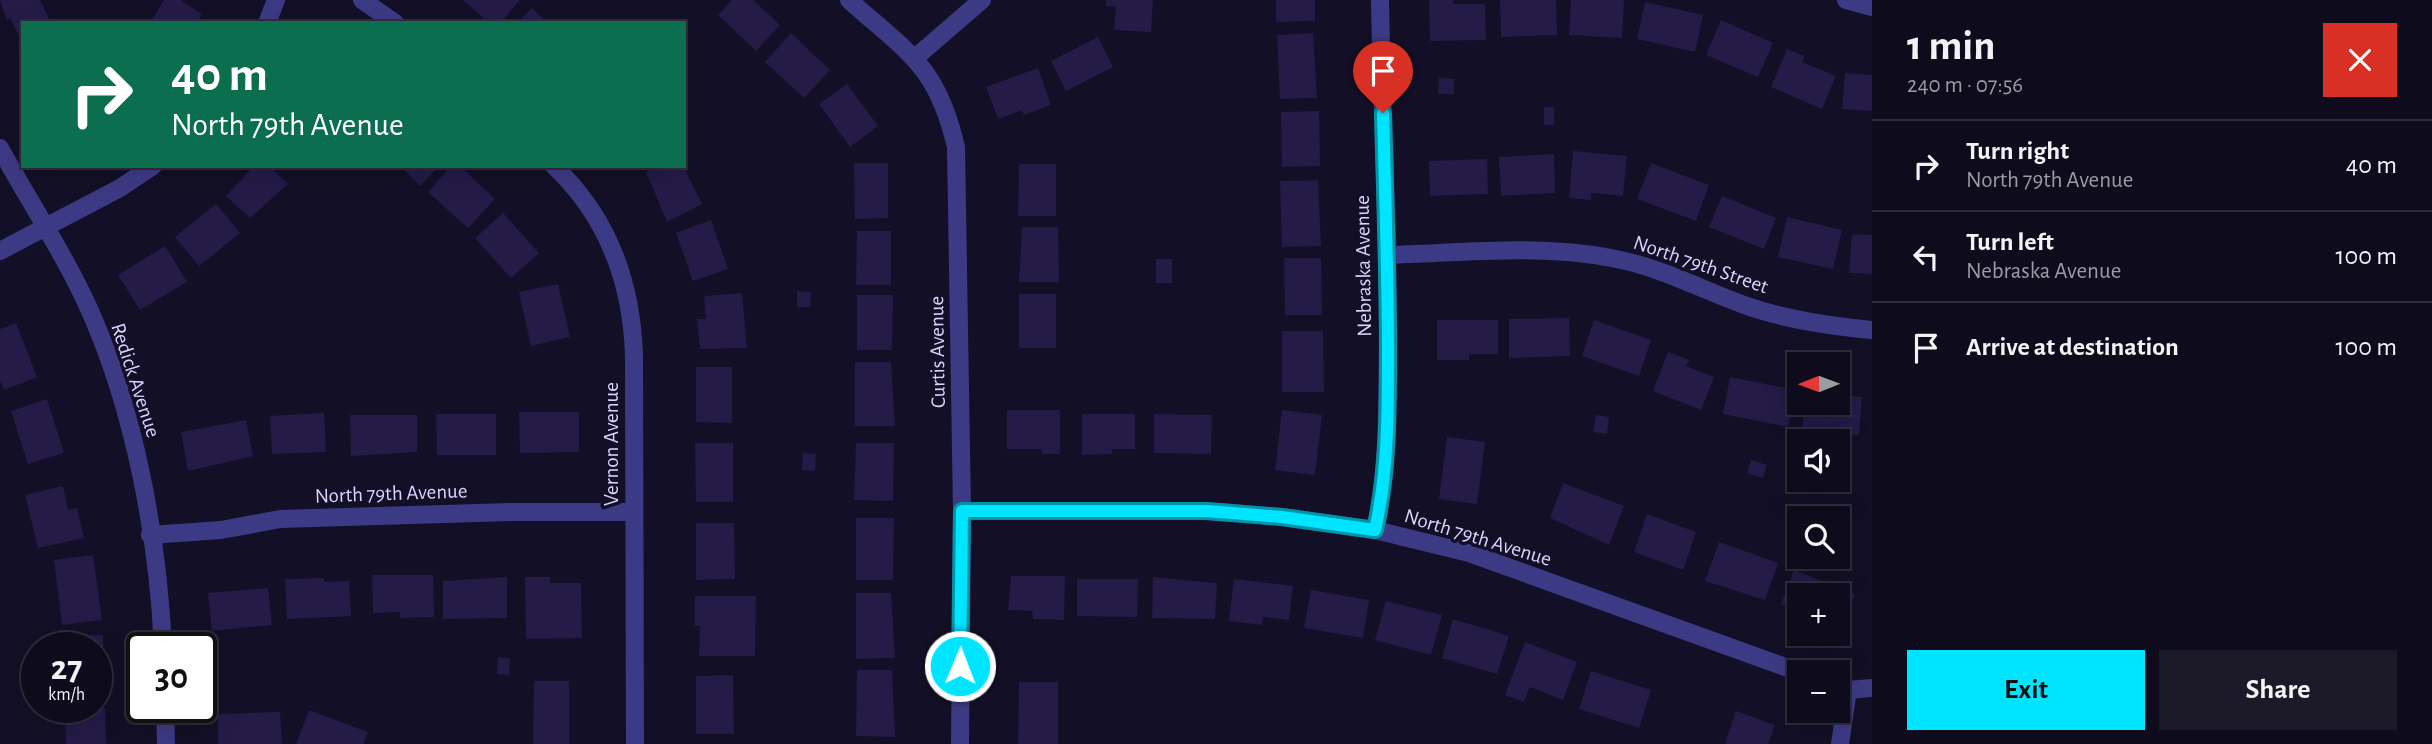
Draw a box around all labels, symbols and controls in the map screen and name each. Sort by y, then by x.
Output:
button: close [2323,23,2397,97]
text: 1 min [1907,25,1996,67]
pin [1353,41,1413,113]
icon: right [56,49,147,140]
text: 40 m [171,51,268,100]
icon: arrive [1364,52,1402,90]
text: 240 m · 07:56 [1907,74,2023,97]
text: North 79th Avenue [171,109,404,141]
text: Turn right [1966,138,2069,164]
icon: right [1907,147,1945,185]
text: 40 m [2346,152,2397,178]
text: North 79th Avenue [1966,169,2133,192]
street label: Nebraska Avenue [1352,195,1375,337]
text: Turn left [1966,229,2054,255]
street label: North 79th Street [1631,232,1771,297]
icon: left [1907,238,1945,276]
text: 100 m [2336,243,2397,269]
text: Nebraska Avenue [1966,260,2121,283]
street label: Curtis Avenue [926,296,949,408]
street label: Redick Avenue [107,320,164,440]
icon: arrive [1907,329,1945,367]
text: Arrive at destination [1966,334,2179,360]
text: 100 m [2336,334,2397,360]
north arrow [1787,352,1850,415]
map controls [1787,352,1850,723]
street label: Vernon Avenue [601,382,622,506]
button: sound [1787,429,1850,492]
street label: North 79th Avenue [314,480,468,507]
street label: North 79th Avenue [1402,505,1554,570]
button: search [1787,506,1850,569]
button: + [1787,583,1850,646]
position arrow [923,629,997,703]
speed limit sign: 30 [126,632,217,723]
button: Exit [1907,650,2145,730]
button: Share [2159,650,2397,730]
text: 27 [51,651,82,686]
button: − [1787,660,1850,723]
text: km/h [48,686,85,704]

